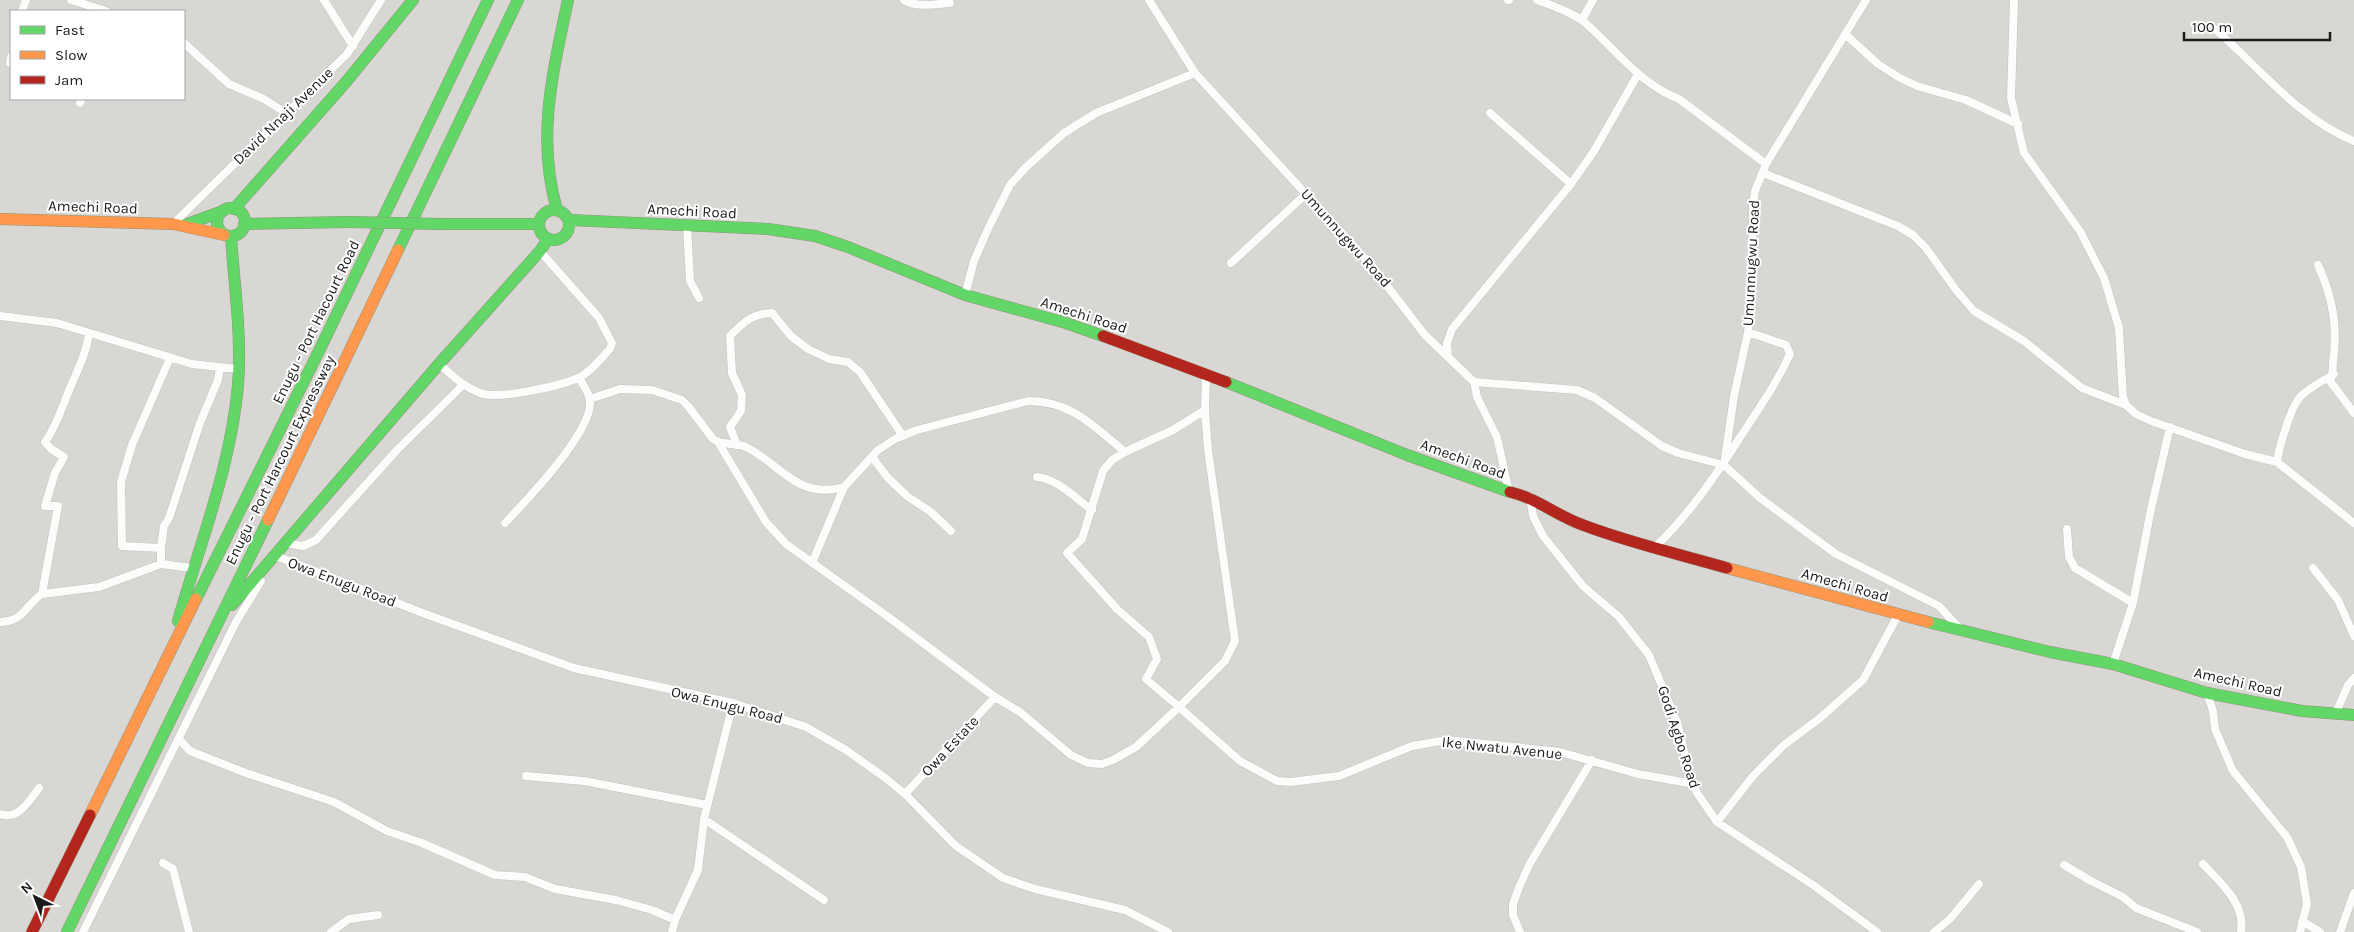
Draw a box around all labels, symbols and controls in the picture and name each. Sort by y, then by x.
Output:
legend [10,10,185,100]
scale bar [2184,10,2330,42]
text: 100 m [2192,18,2232,36]
text: Fast [55,21,85,39]
text: Slow [55,46,87,64]
street label: David Nnaji Avenue [229,64,337,168]
text: Jam [55,71,83,89]
street label: Umunnugwu Road [1297,185,1395,291]
street label: Amechi Road [48,196,138,218]
street label: Umunnugwu Road [1739,199,1763,327]
street label: Amechi Road [647,200,737,222]
street label: Enugu - Port Hacourt Road [268,237,364,407]
street label: Amechi Road [1039,293,1129,337]
street label: Enugu - Port Harcourt Expressway [221,352,339,568]
street label: Amechi Road [1418,435,1508,483]
street label: Owa Enugu Road [285,553,399,611]
street label: Amechi Road [1799,564,1891,606]
street label: Amechi Road [2192,663,2284,701]
street label: Owa Enugu Road [669,682,785,728]
street label: Godi Agbo Road [1654,683,1704,791]
street label: Owa Estate [918,712,982,780]
street label: Ike Nwatu Avenue [1441,733,1563,763]
north arrow [10,872,60,922]
text: N [17,878,36,897]

